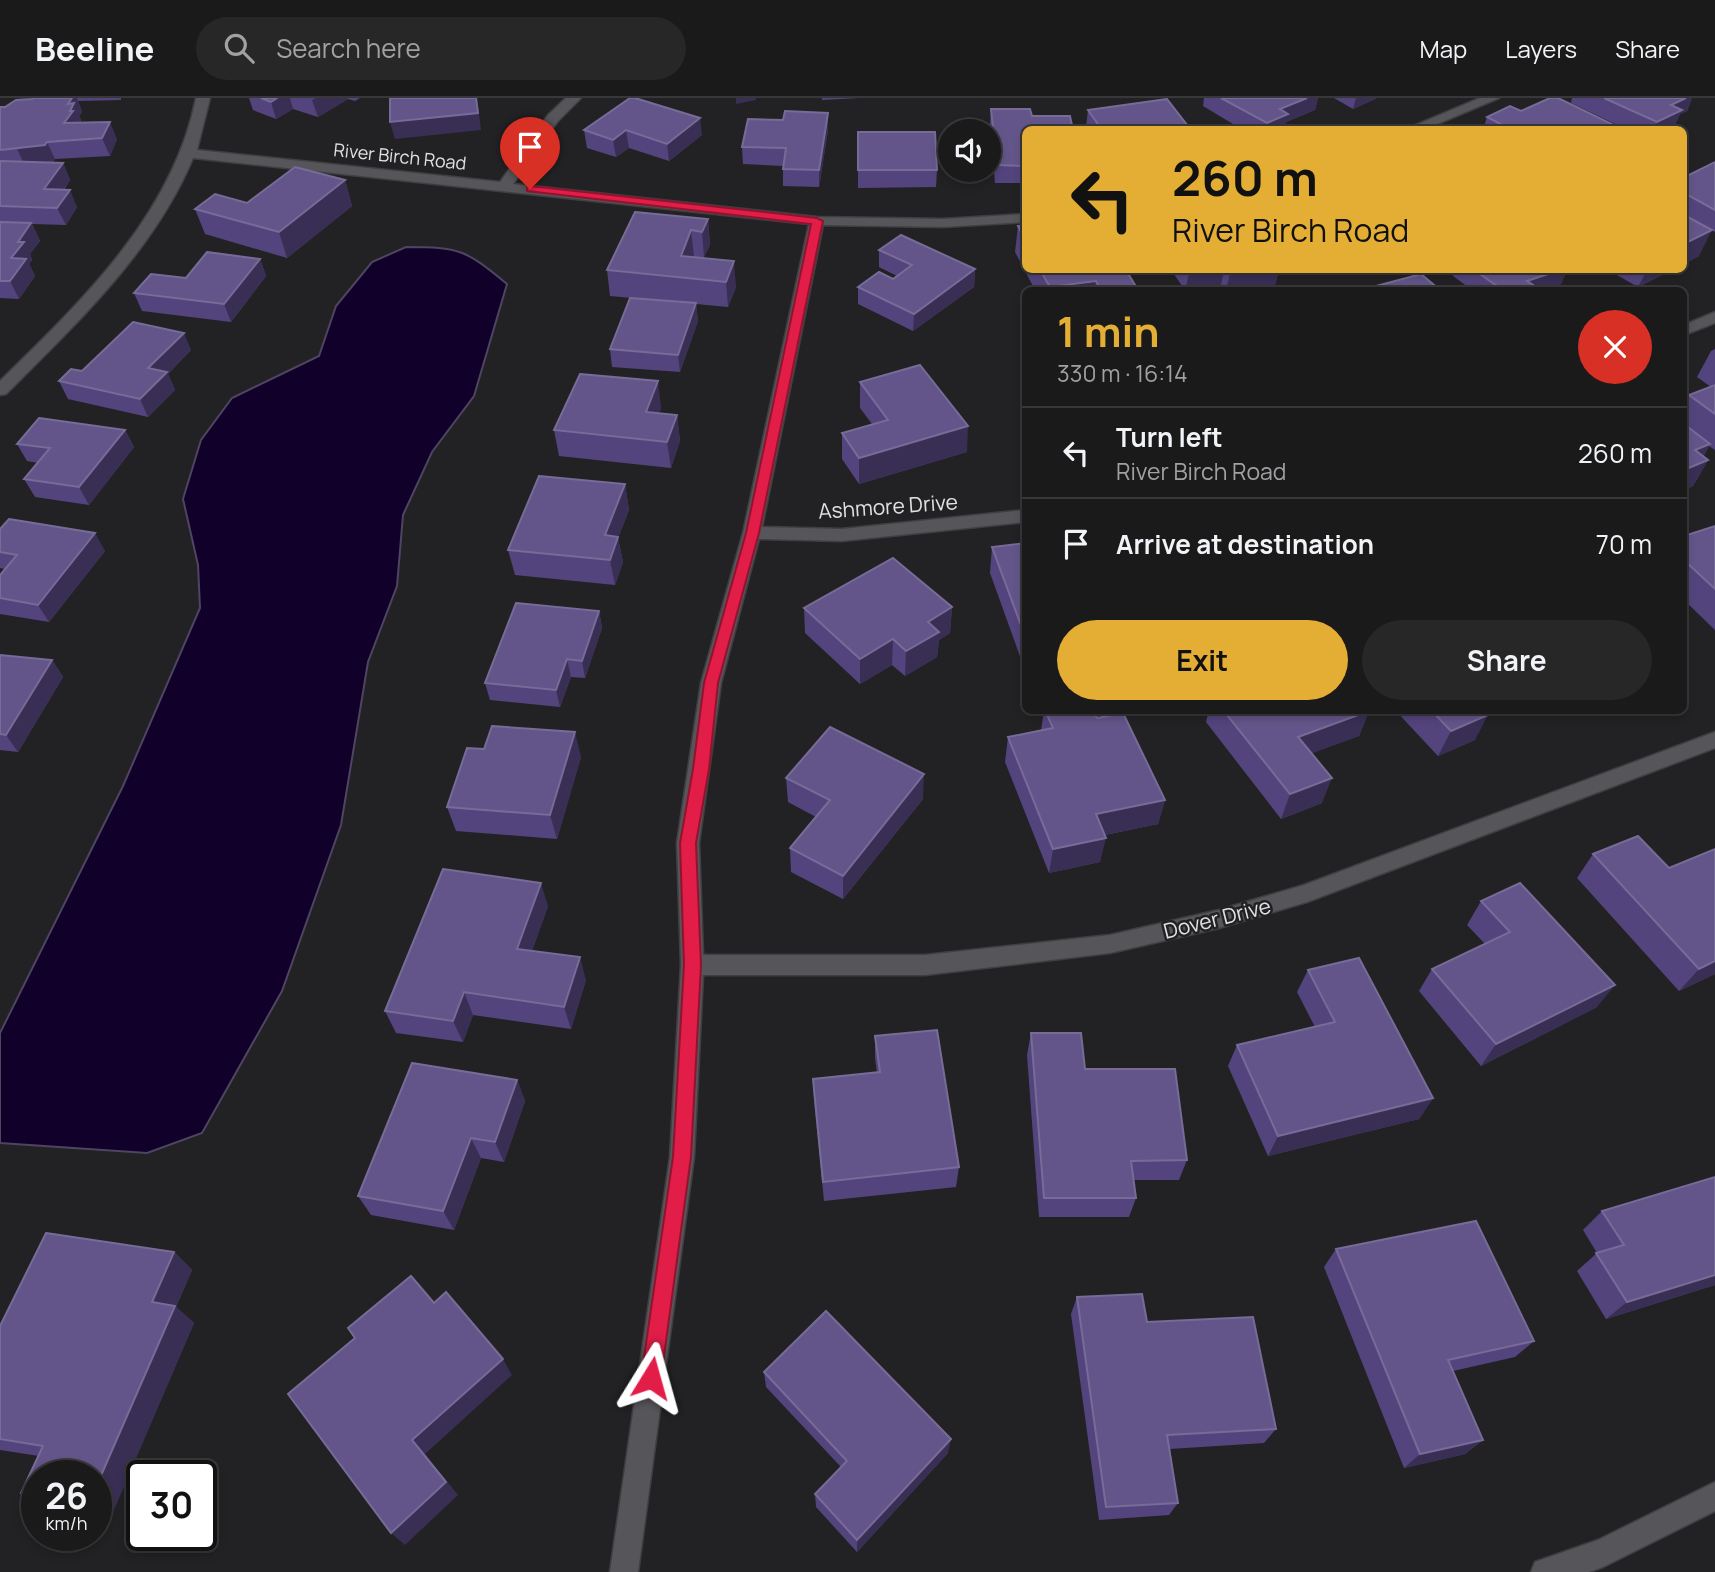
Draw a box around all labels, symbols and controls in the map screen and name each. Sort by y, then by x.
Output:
search box [196,17,686,80]
text: Beeline [35,26,154,71]
icon: search [220,29,258,67]
text: Search here [276,30,421,66]
text: Map [1420,32,1467,65]
text: Layers [1505,32,1577,65]
text: Share [1615,32,1680,65]
pin [500,117,560,189]
map controls [938,119,1001,182]
button: sound [938,119,1001,182]
icon: arrive [511,128,549,166]
street label: River Birch Road [332,137,468,175]
text: 260 m [1172,144,1318,211]
icon: left [1057,154,1148,245]
text: River Birch Road [1172,208,1409,252]
text: 1 min [1057,302,1160,360]
button: close [1578,310,1652,384]
text: 330 m · 16:14 [1057,357,1188,389]
text: Turn left [1116,419,1223,455]
icon: left [1057,434,1095,472]
text: 260 m [1578,435,1652,471]
text: River Birch Road [1116,455,1286,487]
street label: Ashmore Drive [817,487,959,525]
icon: arrive [1057,525,1095,563]
text: Arrive at destination [1116,526,1374,562]
text: 70 m [1596,526,1652,562]
button: Exit [1057,620,1348,700]
button: Share [1362,620,1652,700]
street label: Dover Drive [1160,891,1274,945]
position arrow [614,1341,688,1415]
speed limit sign: 30 [126,1460,217,1551]
text: 26 [45,1472,88,1520]
text: km/h [46,1511,87,1535]

